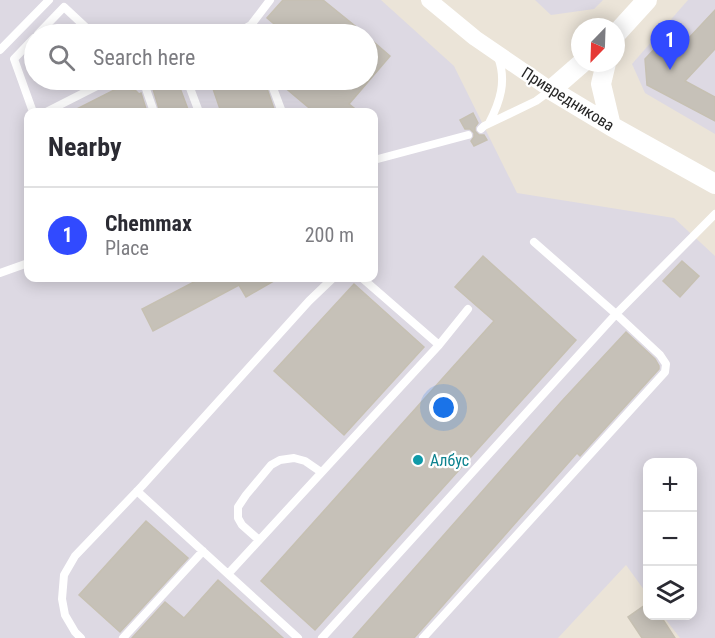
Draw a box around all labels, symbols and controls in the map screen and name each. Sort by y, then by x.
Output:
north arrow [571,18,625,72]
pin: 1 [650,20,690,70]
search box [24,24,378,90]
icon: search [45,41,78,74]
text: Search here [93,45,195,70]
street label: Привредникова [518,63,618,135]
text: Nearby [48,132,122,162]
text: Chemmax [105,211,192,236]
text: 1 [62,223,73,247]
text: 200 m [305,223,354,247]
text: Place [105,236,149,260]
your location [429,393,458,422]
place label: Албус [430,451,469,470]
marker: Албус [411,453,425,467]
map controls [643,458,697,620]
button: + [643,458,697,512]
button: − [643,512,697,566]
button: layers [643,566,697,620]

